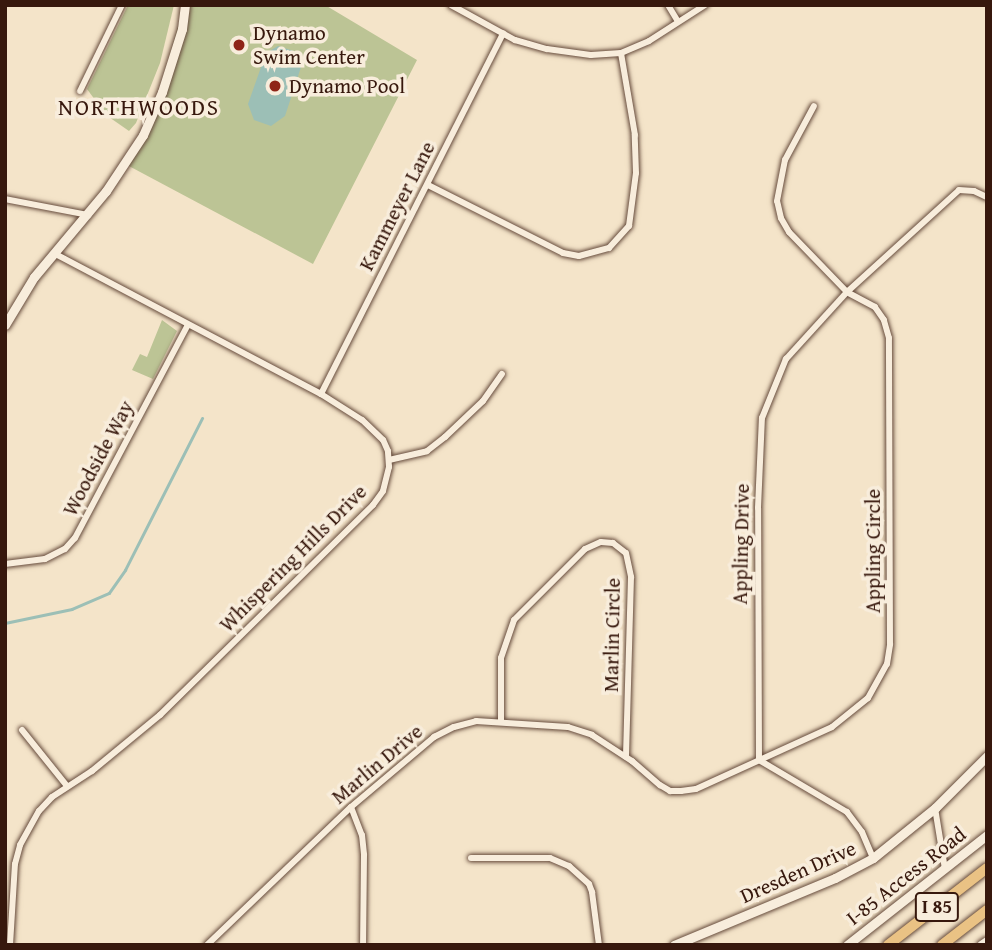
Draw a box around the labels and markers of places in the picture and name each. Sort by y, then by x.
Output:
place label: Dynamo Swim Center [253,20,365,70]
marker: Dynamo Swim Center [231,37,247,53]
place label: Dynamo Pool [289,73,405,99]
marker: Dynamo Pool [267,78,283,94]

